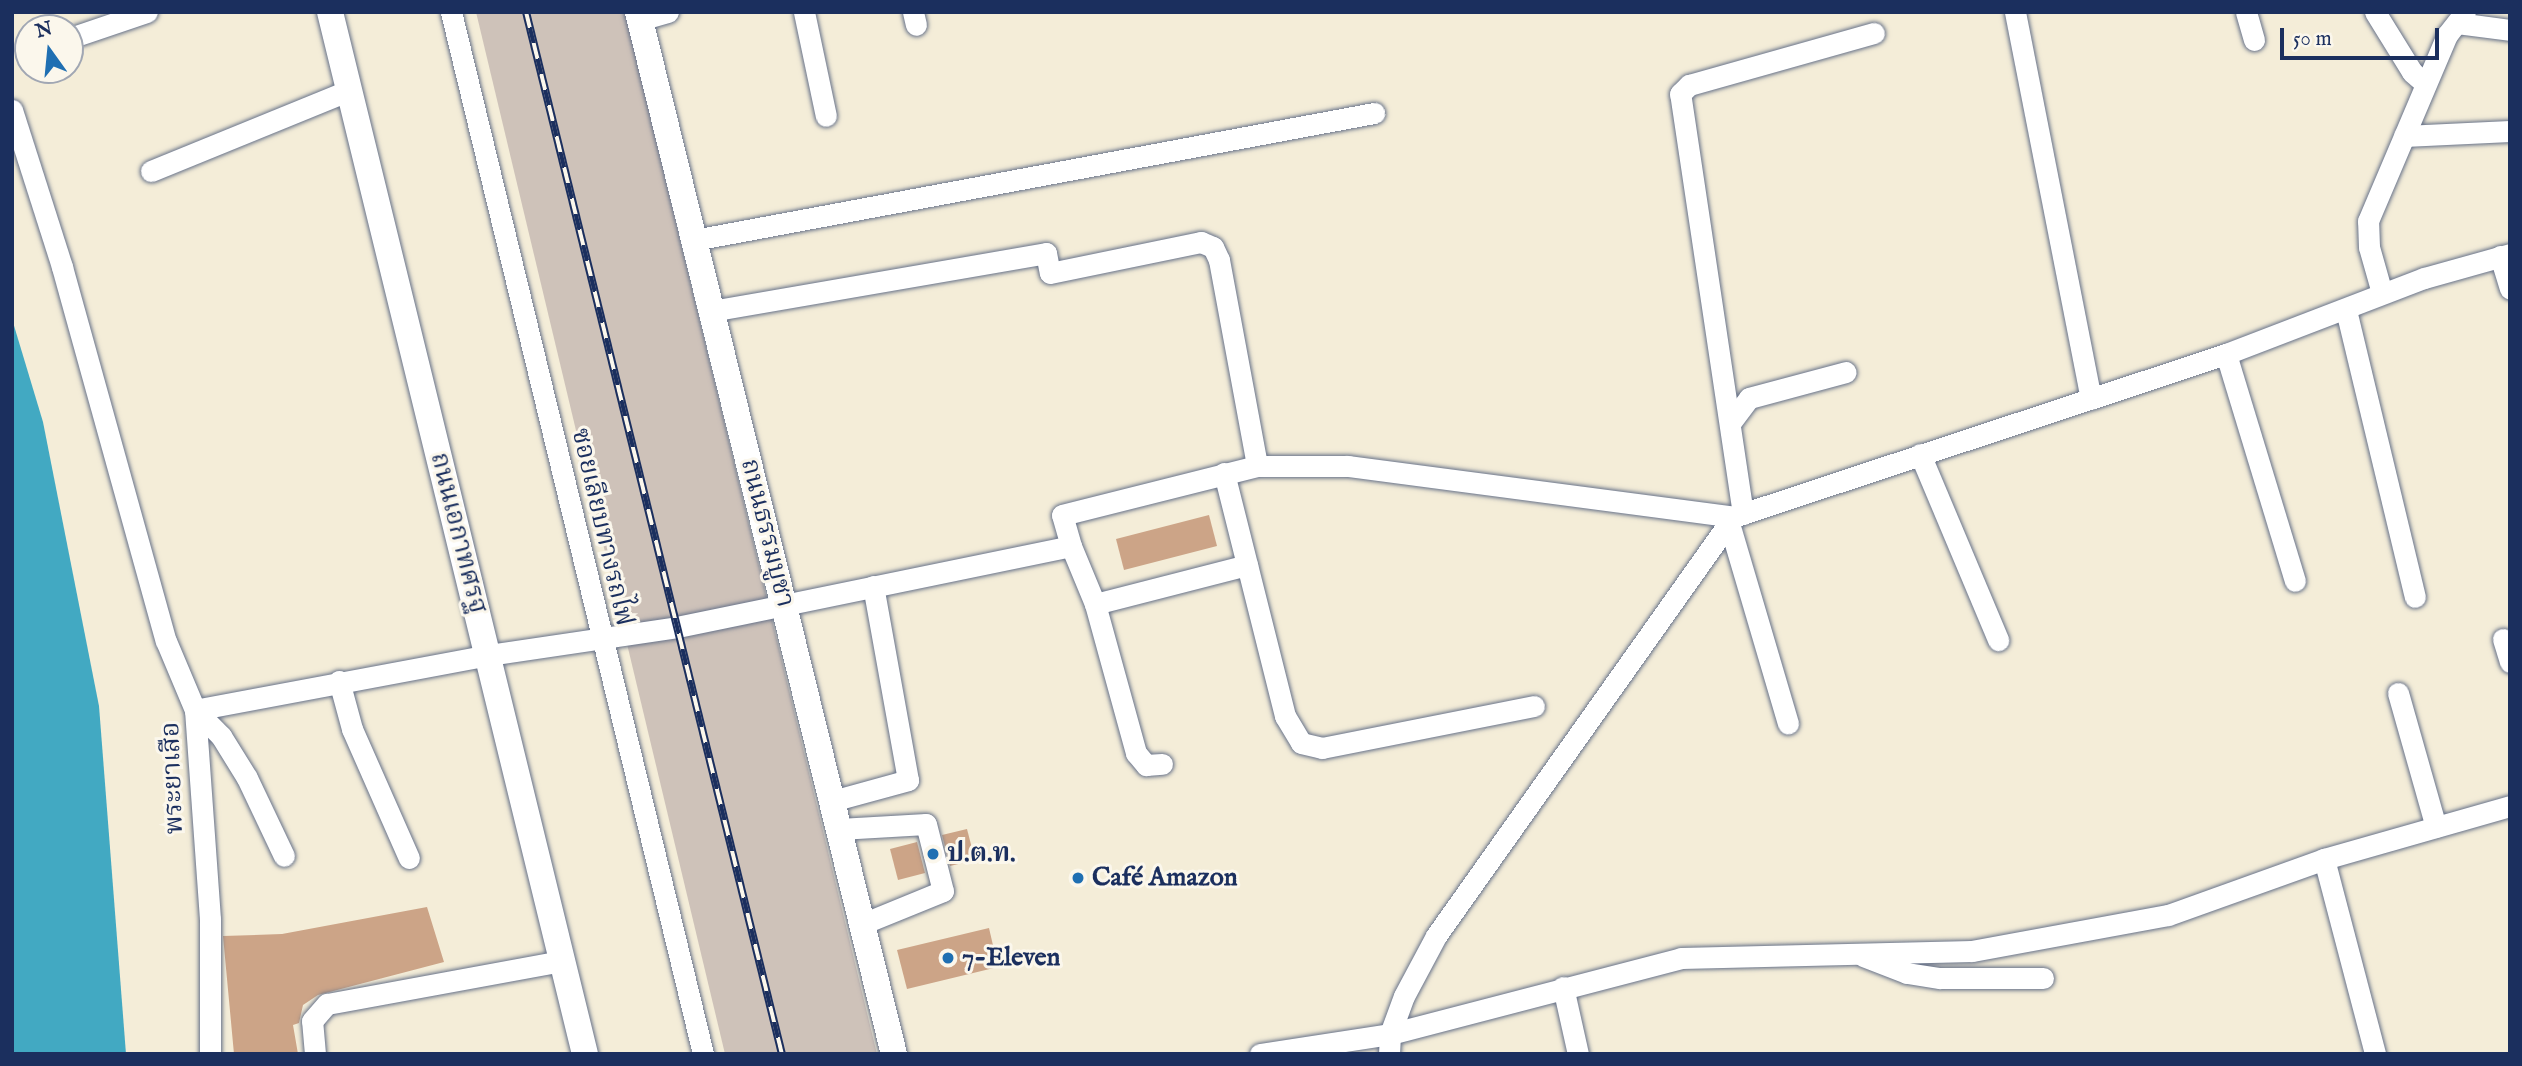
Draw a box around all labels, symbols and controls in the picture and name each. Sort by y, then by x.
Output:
north arrow [14,14,84,84]
scale bar [2284,14,2443,58]
text: N [33,17,55,44]
text: 50 m [2293,26,2332,53]
street label: ซอยเลียบทางรถไฟ [564,425,640,629]
street label: ถนนเอกาทศรฐ [423,449,493,617]
street label: ถนนธรรมบูชา [733,455,801,611]
street label: พระยาเสือ [155,721,191,835]
place label: ป.ต.ท. [947,838,1016,870]
marker: ป.ต.ท. [925,846,941,862]
place label: Café Amazon [1092,862,1237,894]
marker: Café Amazon [1070,870,1086,886]
place label: 7-Eleven [962,942,1060,974]
marker: 7-Eleven [940,950,956,966]

